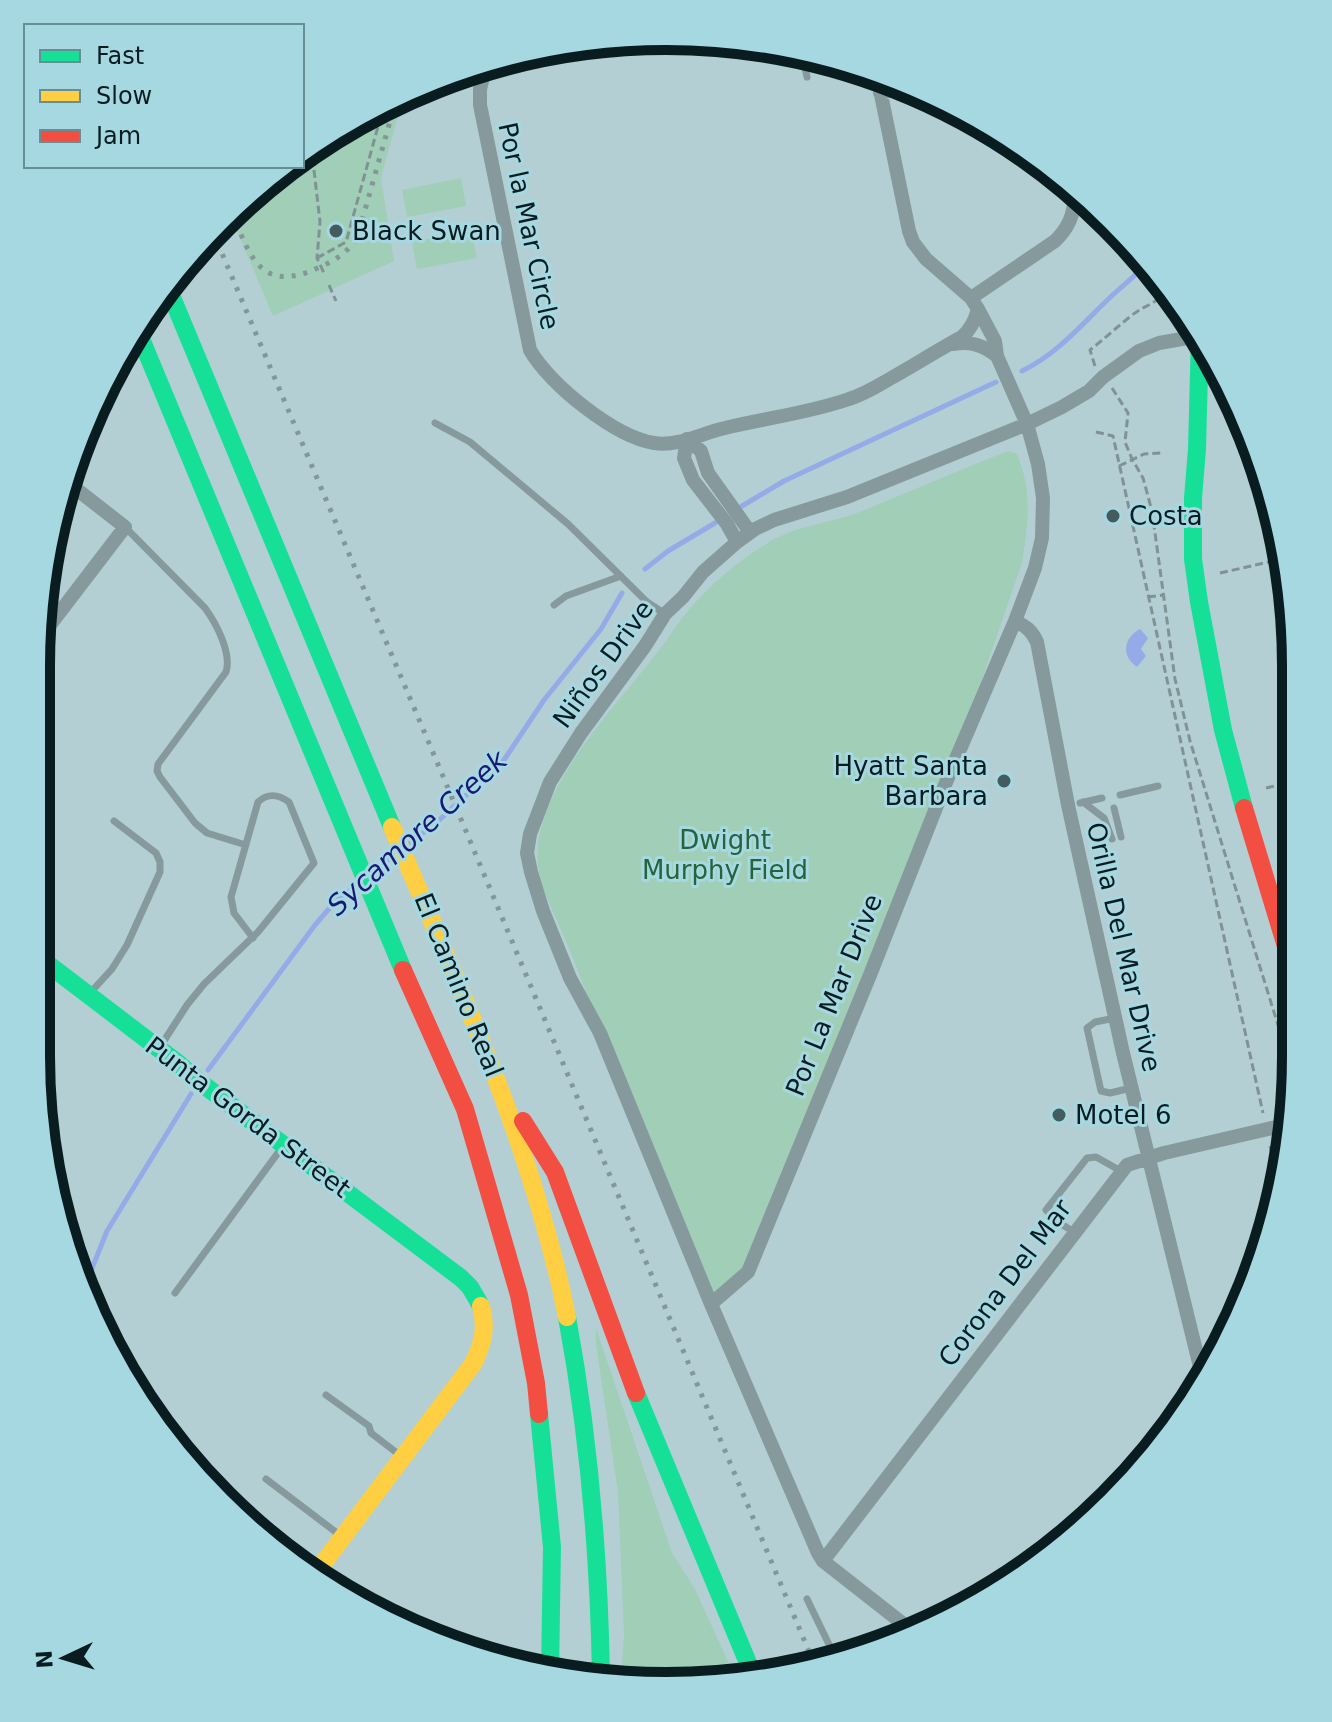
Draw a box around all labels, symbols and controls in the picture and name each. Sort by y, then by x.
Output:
legend [24,24,304,168]
text: Fast [96,42,144,70]
text: Slow [96,82,152,110]
street label: Por la Mar Circle [492,120,566,332]
text: Jam [94,122,141,150]
place label: Black Swan [352,216,501,246]
marker: Black Swan [327,222,345,240]
place label: Costa [1129,501,1203,531]
marker: Costa [1104,507,1122,525]
street label: Niños Drive [547,594,659,734]
water label: Sycamore Creek [320,742,515,922]
place label: Hyatt Santa Barbara [833,751,988,811]
marker: Hyatt Santa Barbara [995,772,1013,790]
street label: Orilla Del Mar Drive [1081,819,1167,1075]
park label: Dwight Murphy Field [642,825,808,885]
street label: El Camino Real [409,889,509,1081]
street label: Por La Mar Drive [780,890,888,1100]
street label: Punta Gorda Street [140,1030,356,1204]
place label: Motel 6 [1075,1100,1172,1130]
marker: Motel 6 [1050,1106,1068,1124]
street label: Corona Del Mar [932,1193,1078,1372]
north arrow [24,1618,104,1698]
text: N [31,1649,58,1669]

